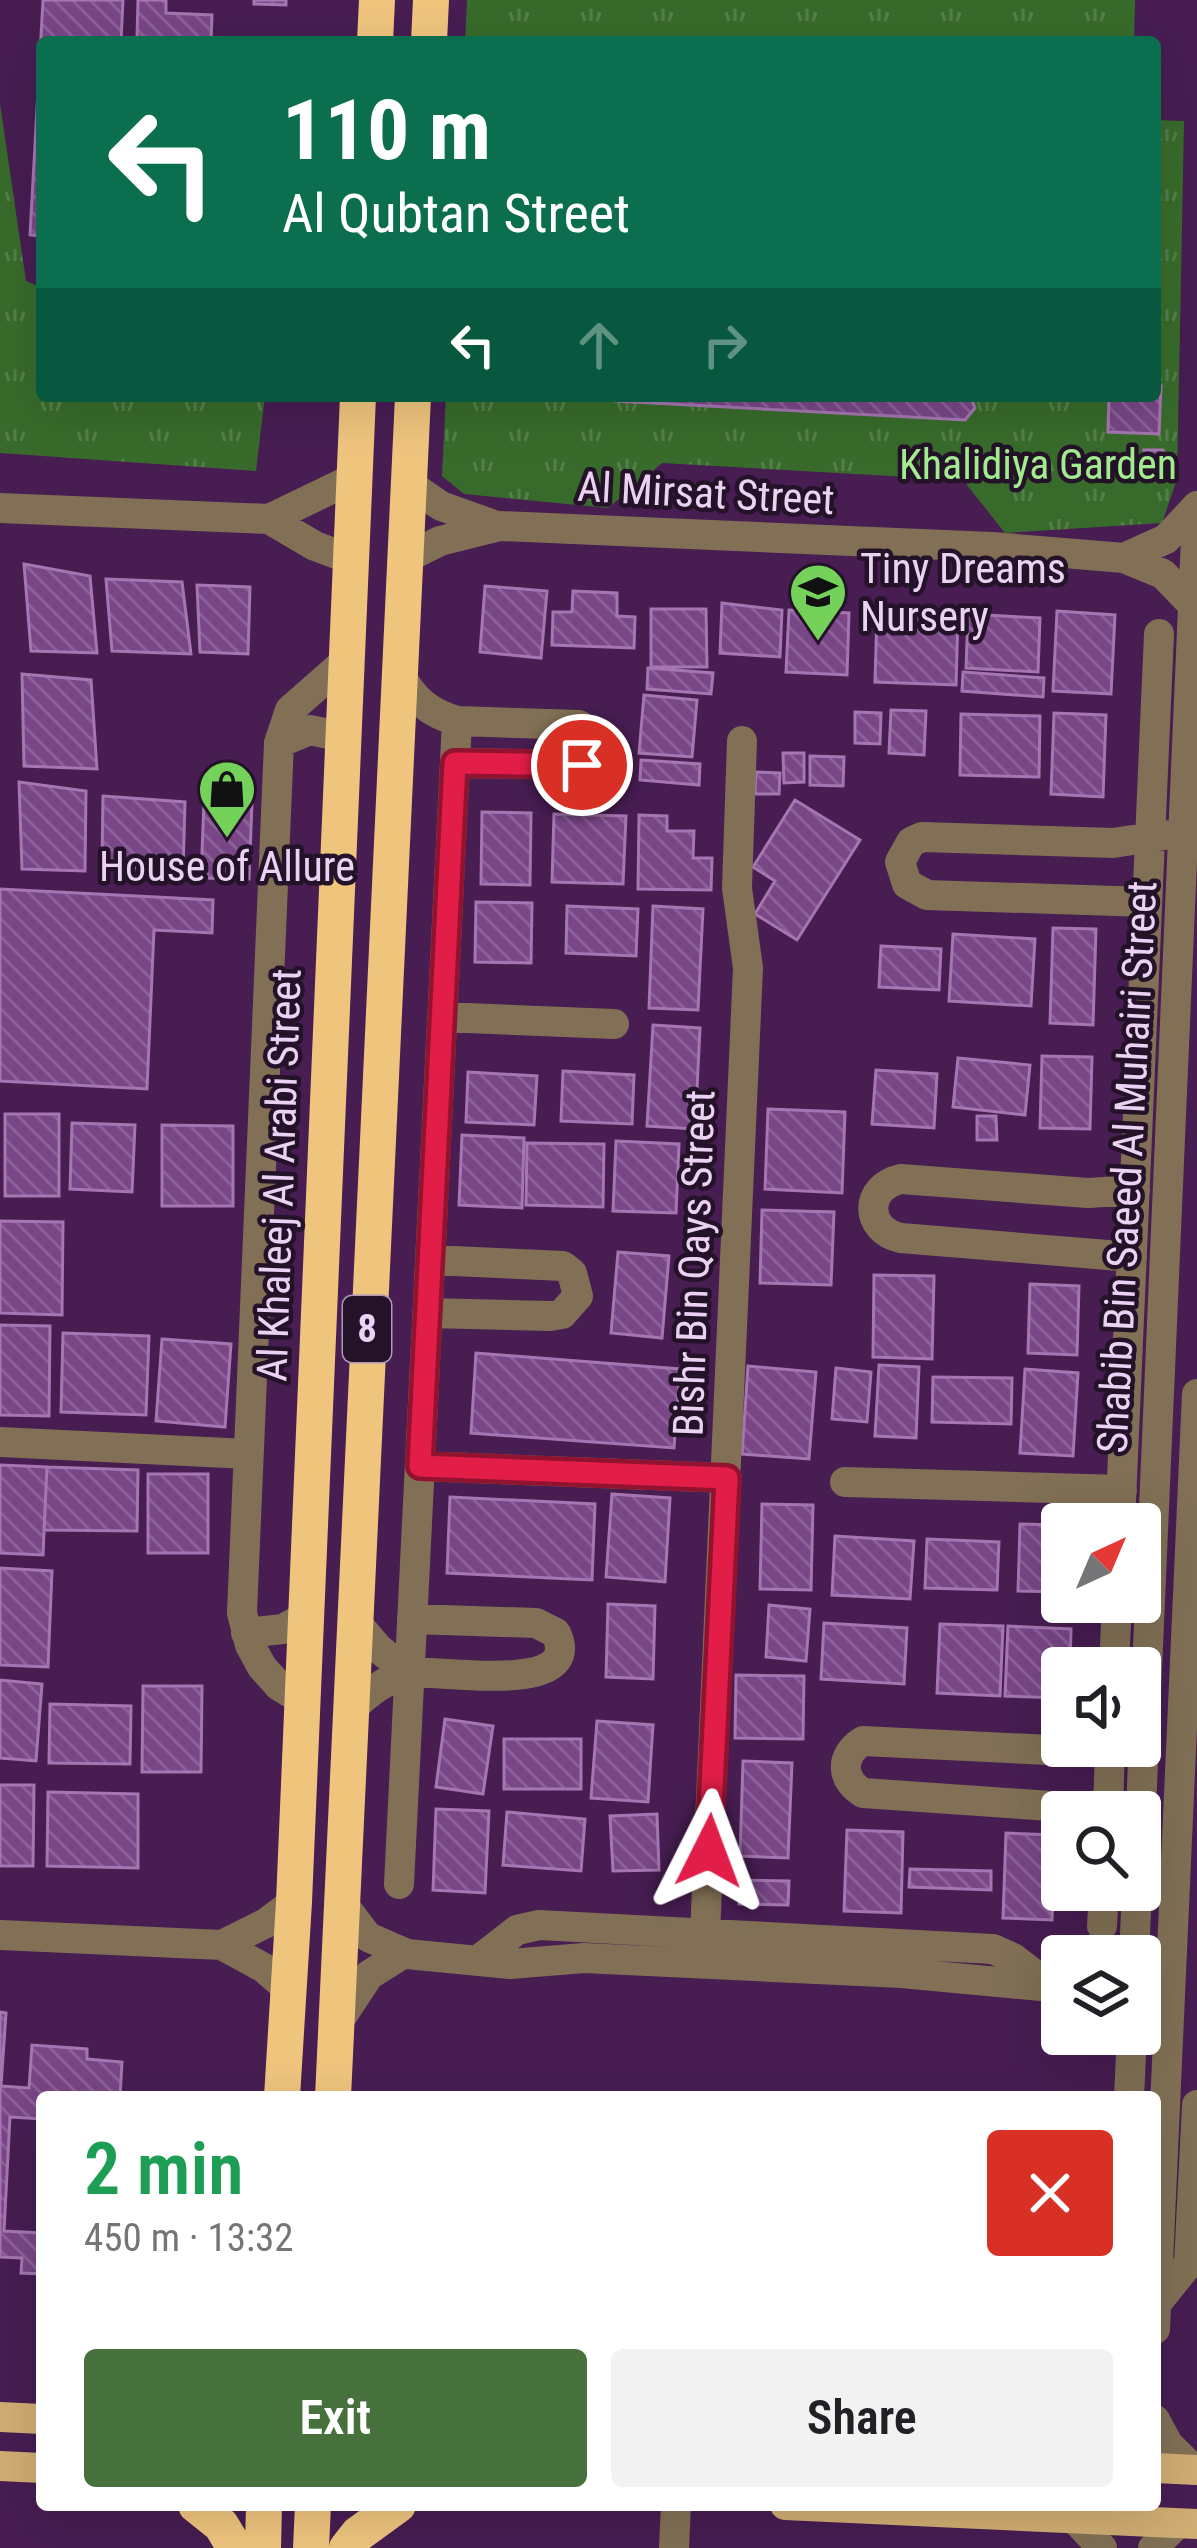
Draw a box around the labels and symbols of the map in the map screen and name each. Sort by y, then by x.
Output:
park label: Khalidiya Garden [899,440,1177,489]
street label: Al Mirsat Street [576,462,836,524]
place label: Tiny Dreams Nursery [860,544,1066,641]
school or university icon: Tiny Dreams Nursery [787,561,849,643]
pin [531,714,633,816]
shop icon: House of Allure [196,758,258,840]
place label: House of Allure [99,842,355,891]
street label: Shabib Bin Saeed Al Muhairi Street [1088,879,1166,1455]
street label: Al Khaleej Al Arabi Street [247,968,311,1382]
street label: Bishr Bin Qays Street [663,1089,725,1437]
road number: 8 [343,1296,391,1362]
north arrow [1041,1503,1161,1623]
position arrow [646,1788,772,1914]

